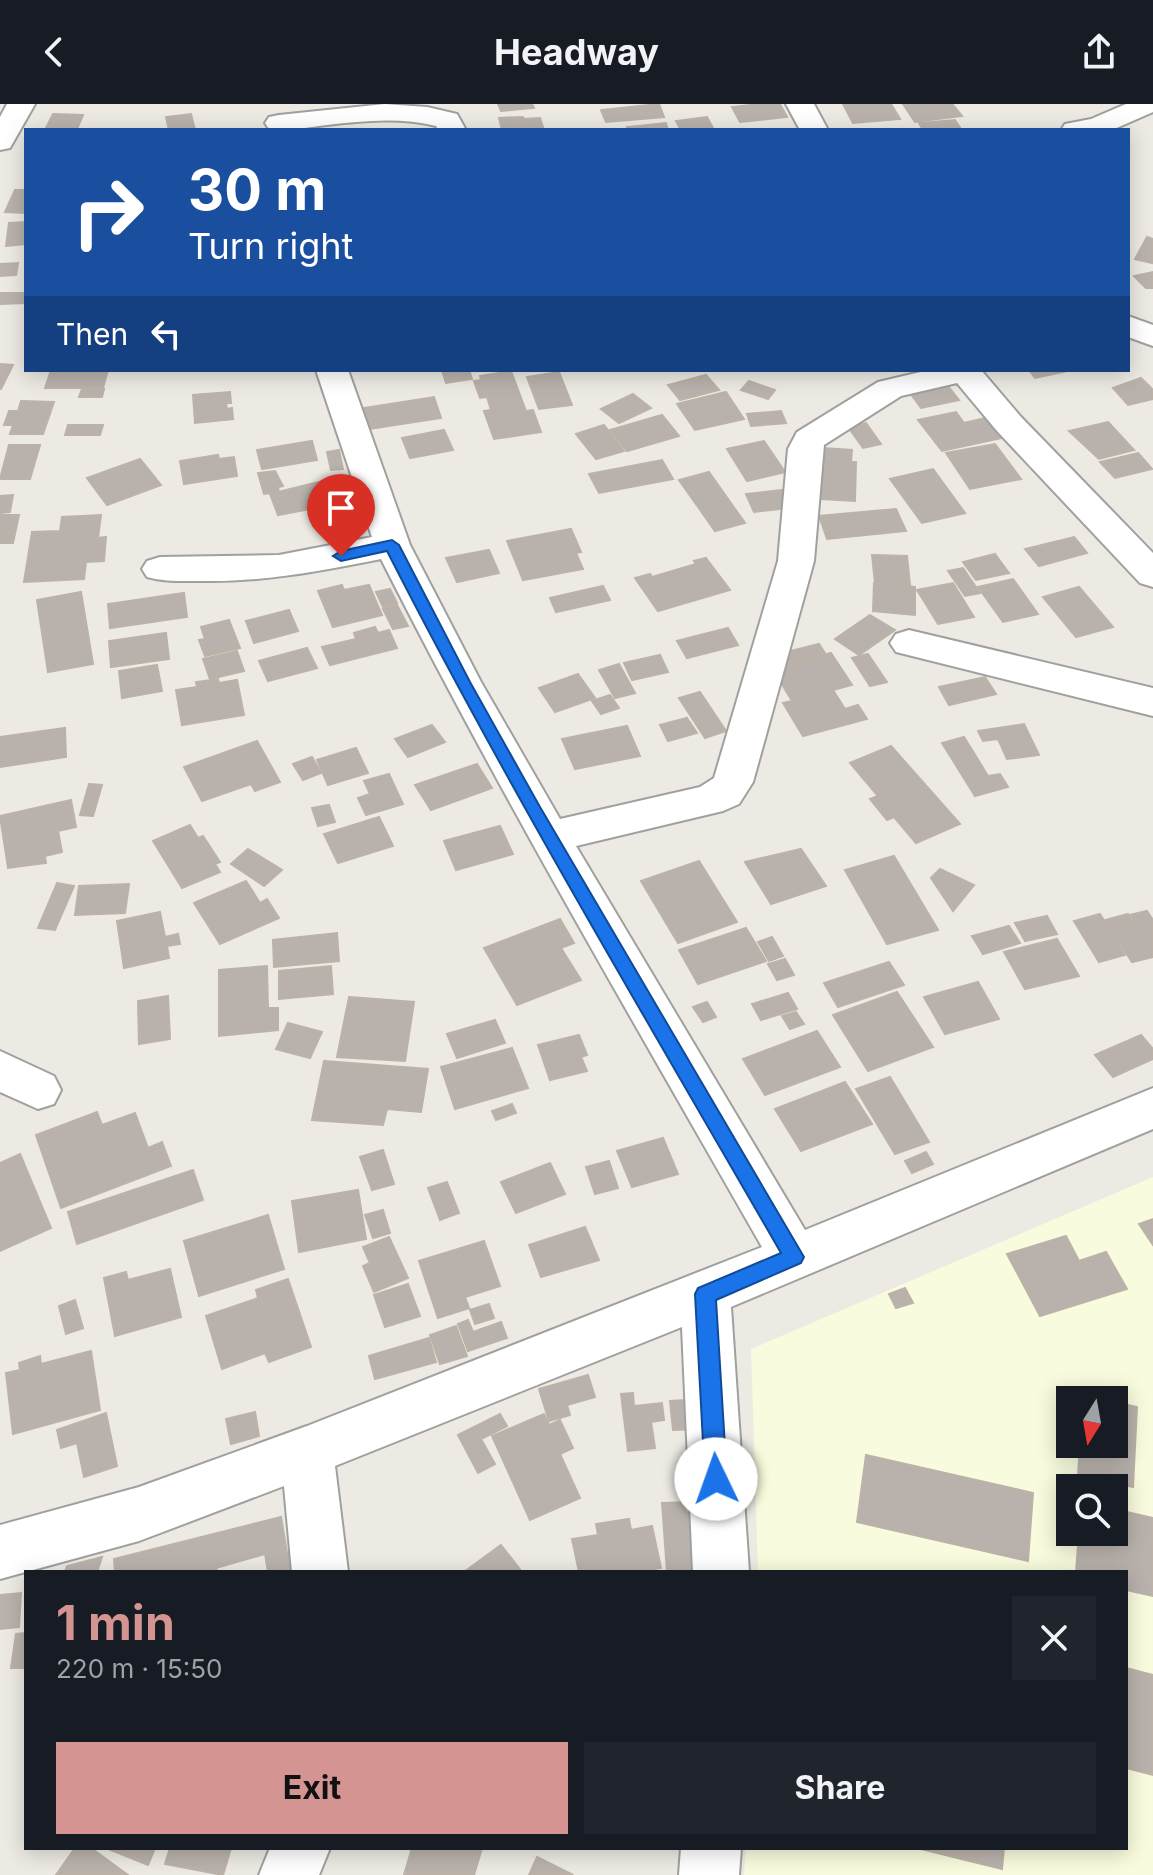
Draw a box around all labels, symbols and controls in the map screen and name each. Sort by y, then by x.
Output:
icon: back [32,30,76,74]
text: Headway [494,30,659,74]
icon: share [1077,30,1121,74]
text: 30 m [188,156,326,224]
icon: right [56,160,160,264]
text: Turn right [188,224,353,268]
icon: left [144,312,188,356]
text: Then [56,316,128,352]
pin [307,474,375,556]
icon: arrive [319,486,363,530]
north arrow [1056,1386,1128,1458]
map controls [1056,1386,1128,1546]
position arrow [674,1437,758,1521]
button: search [1056,1474,1128,1546]
text: 1 min [56,1593,175,1652]
button: close [1012,1596,1096,1680]
text: 220 m · 15:50 [56,1653,222,1684]
button: Exit [56,1742,568,1834]
button: Share [584,1742,1096,1834]

